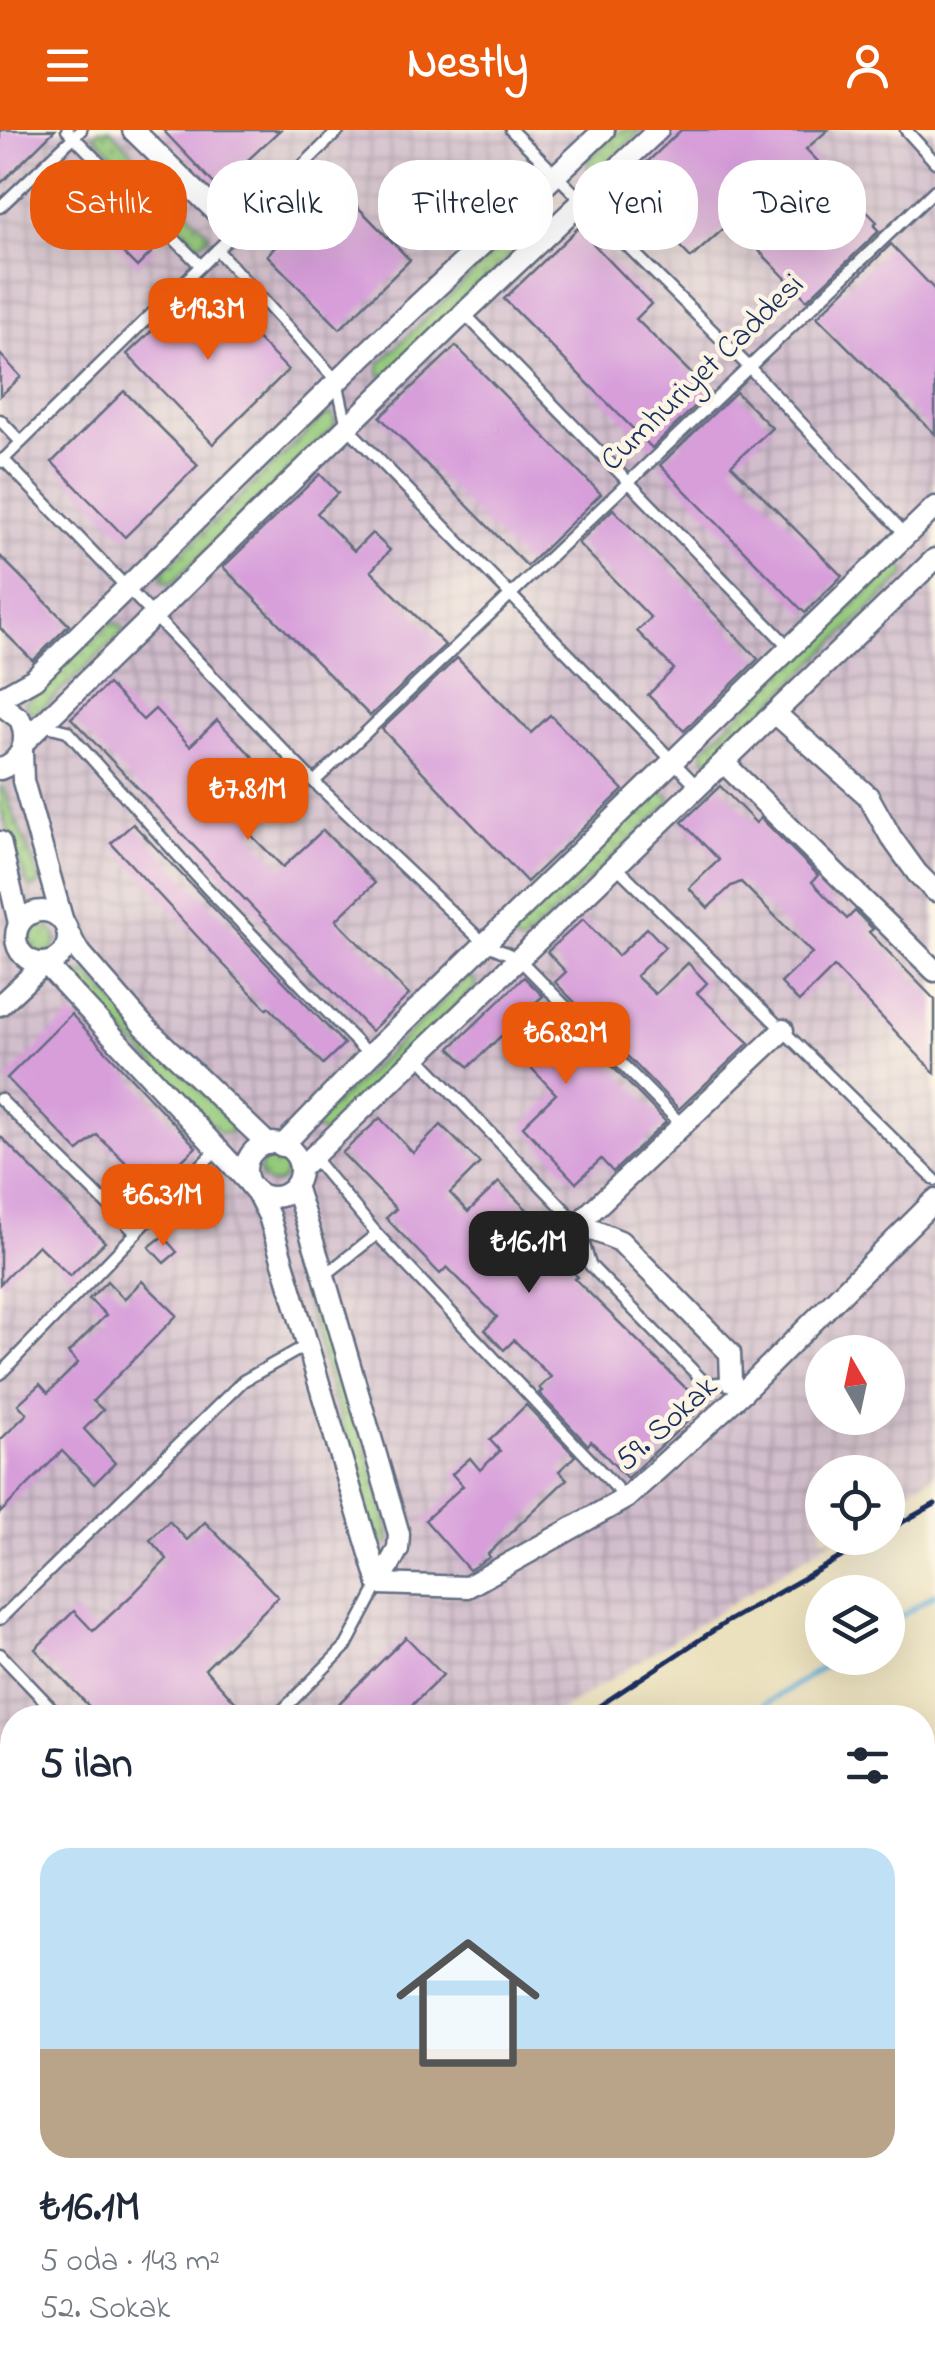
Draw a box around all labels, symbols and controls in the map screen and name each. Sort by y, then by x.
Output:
text: Nestly [407,32,528,98]
icon: menu [40,38,95,93]
icon: person [840,38,895,93]
chip: Satılık [30,160,187,250]
chip: Kiralık [207,160,358,250]
chip: Filtreler [378,160,553,250]
chip: Yeni [573,160,698,250]
chip: Daire [718,160,866,250]
street label: Cumhuriyet Caddesi [591,264,816,483]
pin: ₺19.3M [127,278,289,363]
text: ₺19.3M [171,287,245,334]
pin: ₺7.81M [167,758,329,843]
text: ₺7.81M [209,767,287,814]
pin: ₺6.82M [485,1002,647,1087]
text: ₺6.82M [524,1011,608,1058]
pin: ₺6.31M [82,1164,244,1249]
text: ₺6.31M [123,1173,203,1220]
pin: ₺16.1M [448,1211,610,1296]
text: ₺16.1M [491,1220,567,1267]
north arrow [805,1335,905,1435]
map controls [805,1335,905,1675]
street label: 59. Sokak [606,1365,730,1484]
button: locate [805,1455,905,1555]
button: layers [805,1575,905,1675]
text: 5 ilan [40,1735,133,1796]
icon: filters [840,1738,895,1793]
icon: home [378,1913,558,2093]
text: ₺16.1M [40,2178,140,2239]
text: 5 oda · 143 m² [40,2239,220,2286]
text: 52. Sokak [40,2286,170,2333]

